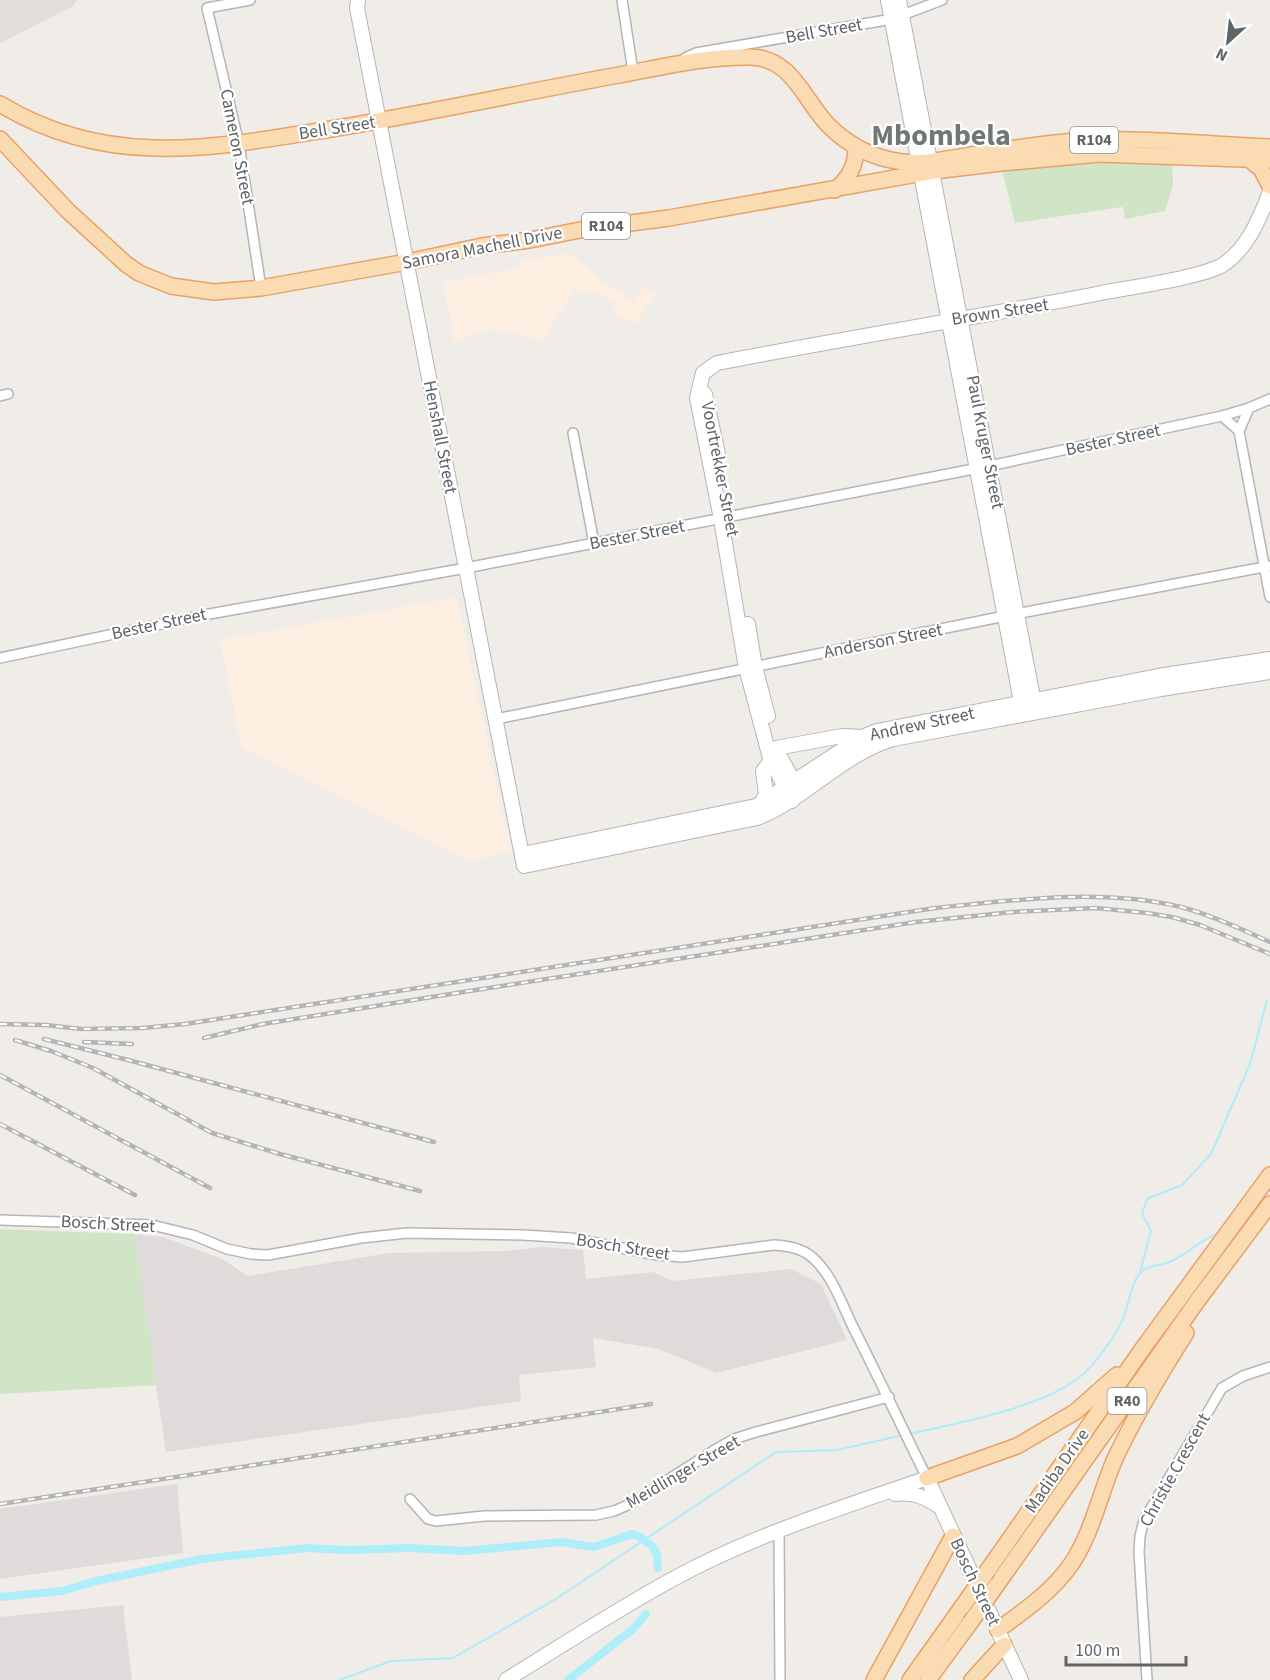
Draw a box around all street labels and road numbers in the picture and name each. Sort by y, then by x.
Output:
street label: Bell Street [784,12,864,50]
street label: Cameron Street [214,87,260,207]
street label: Bell Street [297,110,377,146]
road number: R104 [1070,127,1118,153]
road number: R104 [582,213,630,239]
street label: Samora Machell Drive [400,220,564,276]
street label: Brown Street [950,292,1050,332]
street label: Paul Kruger Street [960,373,1010,511]
street label: Henshall Street [417,378,463,496]
street label: Voortrekker Street [695,399,745,539]
street label: Bester Street [1063,418,1163,462]
street label: Bester Street [587,514,687,556]
street label: Bester Street [109,602,209,646]
street label: Anderson Street [821,617,945,665]
street label: Andrew Street [867,701,977,747]
street label: Bosch Street [60,1209,156,1239]
street label: Bosch Street [574,1227,672,1267]
road number: R40 [1108,1388,1146,1414]
street label: Christie Crescent [1133,1409,1217,1531]
street label: Madiba Drive [1019,1424,1095,1518]
street label: Meidlinger Street [621,1429,745,1515]
street label: Bosch Street [944,1534,1006,1630]

